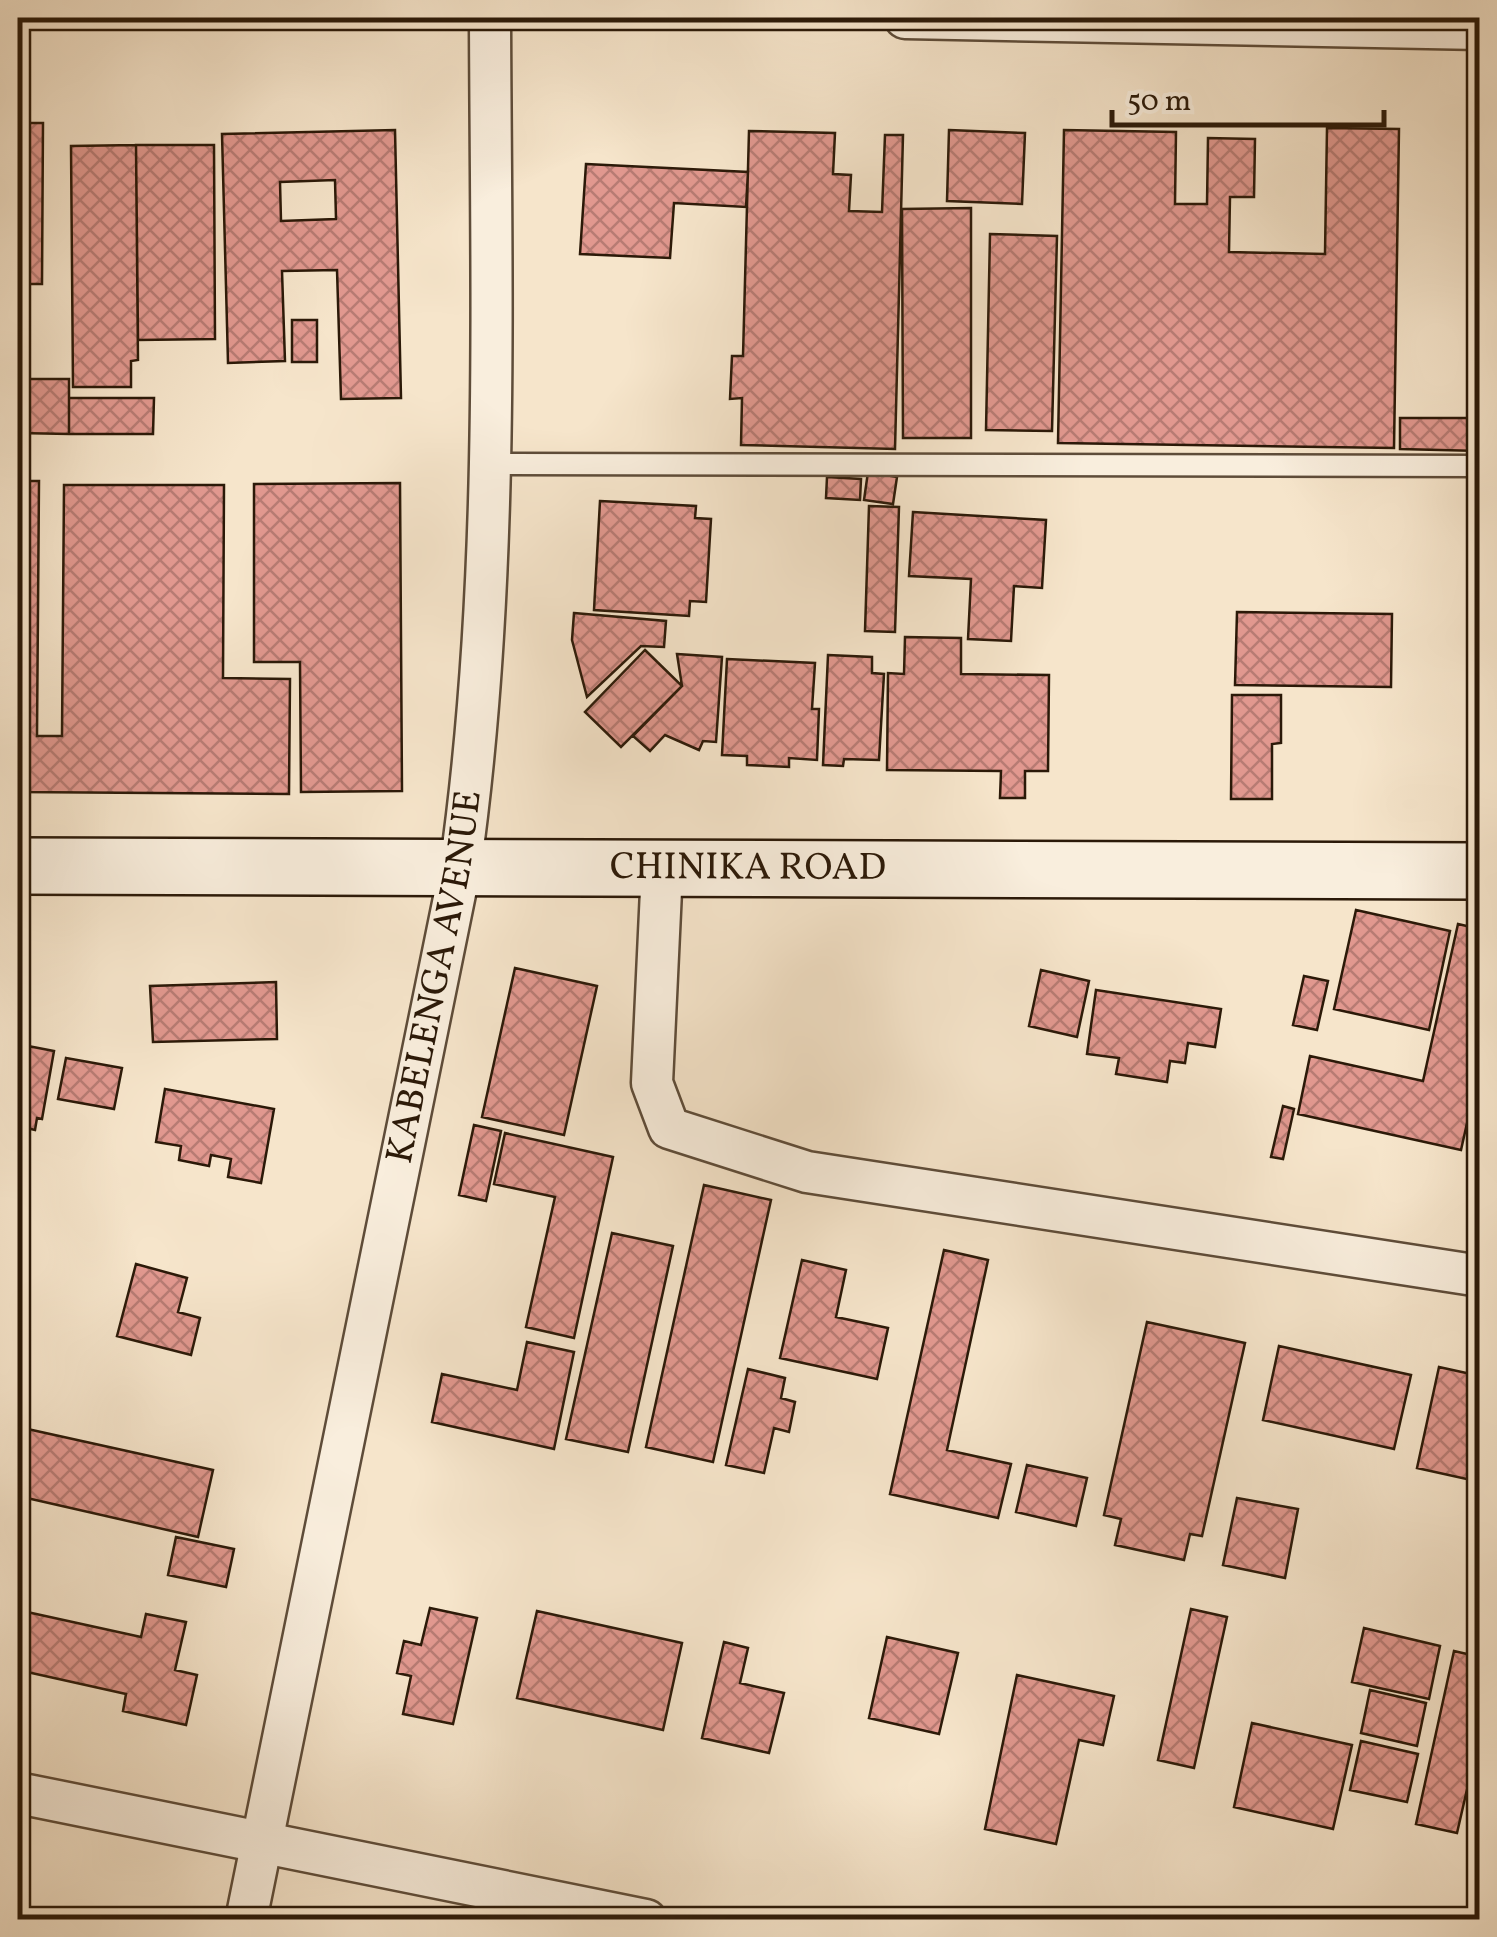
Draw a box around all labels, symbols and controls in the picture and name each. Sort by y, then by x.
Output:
scale bar [1112,65,1384,127]
text: 50 m [1127,81,1191,123]
street label: KABELENGA AVENUE [374,788,496,1168]
street label: CHINIKA ROAD [610,842,886,895]

